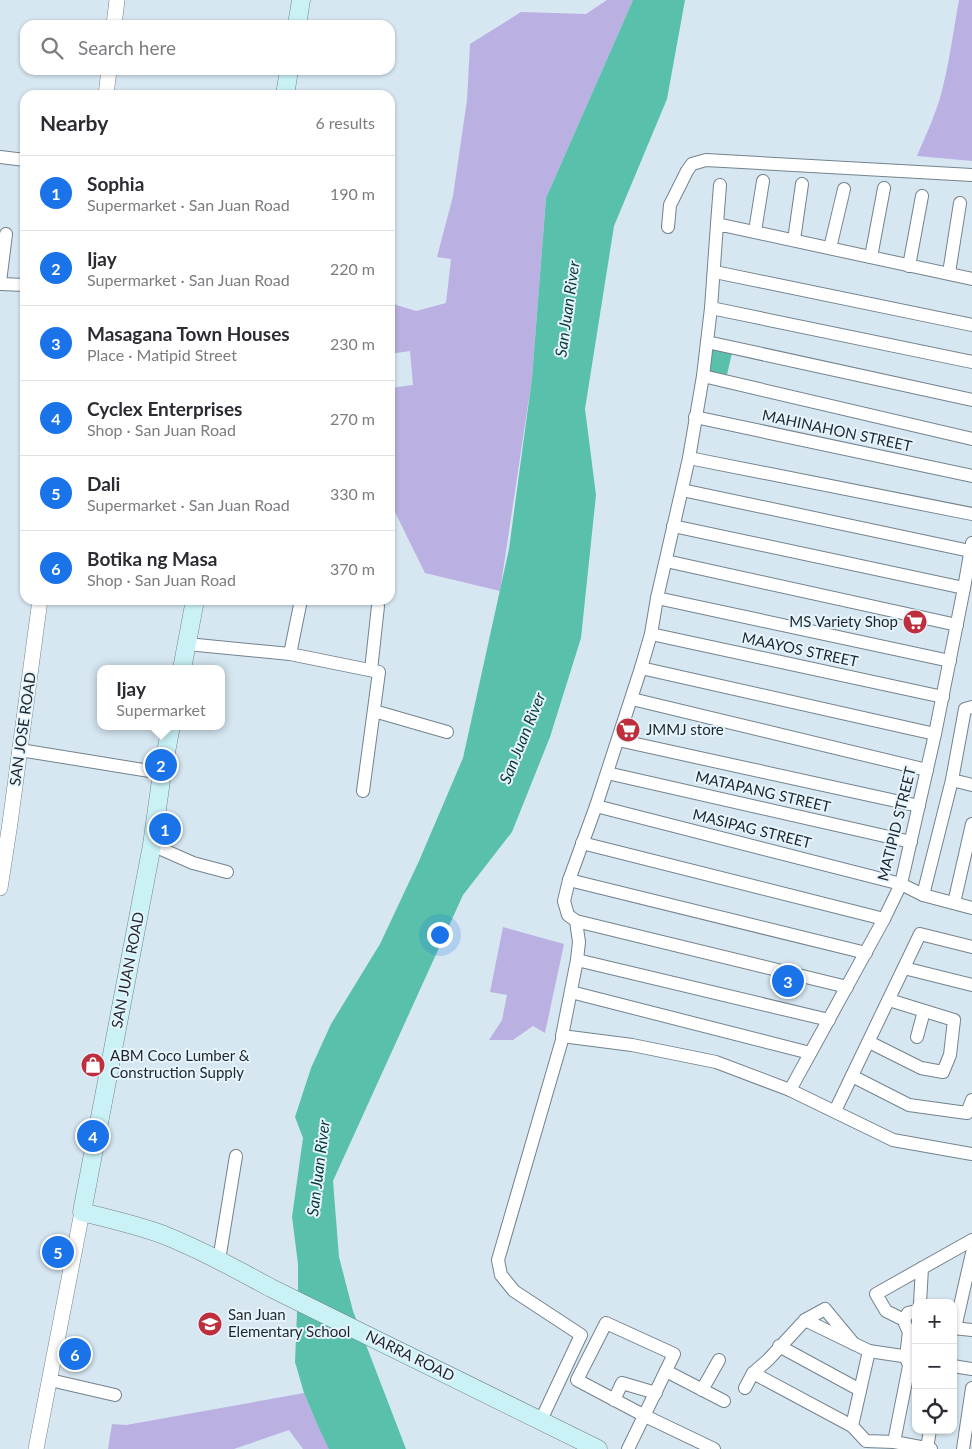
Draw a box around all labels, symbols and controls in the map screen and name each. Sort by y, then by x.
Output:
search box [20,20,395,75]
icon: search [38,34,66,62]
text: Search here [78,36,176,59]
text: Nearby [40,110,108,135]
text: 6 results [315,113,375,132]
text: Sophia [87,172,144,195]
text: 1 [51,184,61,203]
text: 190 m [330,184,375,203]
text: Supermarket · San Juan Road [87,195,290,214]
text: Ijay [87,247,117,270]
text: 2 [51,259,61,278]
text: 220 m [330,259,375,278]
water label: San Juan River [550,259,583,358]
text: Supermarket · San Juan Road [87,270,290,289]
text: Masagana Town Houses [87,322,290,345]
text: 3 [51,334,61,353]
text: 230 m [330,334,375,353]
text: Place · Matipid Street [87,345,237,364]
text: Cyclex Enterprises [87,397,242,420]
street label: MAHINAHON STREET [761,405,914,455]
text: 4 [51,409,61,428]
text: 270 m [330,409,375,428]
text: Shop · San Juan Road [87,420,236,439]
text: Dali [87,472,120,495]
text: 5 [51,484,61,503]
text: 330 m [330,484,375,503]
text: Supermarket · San Juan Road [87,495,290,514]
text: Botika ng Masa [87,547,217,570]
text: 6 [51,559,61,578]
text: 370 m [330,559,375,578]
text: Shop · San Juan Road [87,570,236,589]
supermarket icon: MS Variety Shop [902,609,928,635]
place label: MS Variety Shop [789,612,898,630]
street label: MAAYOS STREET [740,628,860,670]
popup [97,665,225,730]
street label: SAN JOSE ROAD [5,671,39,787]
text: Ijay [116,677,146,700]
water label: San Juan River [495,689,549,786]
text: Supermarket [116,700,206,719]
supermarket icon: JMMJ store [615,717,641,743]
place label: JMMJ store [646,720,724,738]
pin: 2 [145,746,177,784]
street label: MATIPID STREET [873,765,919,883]
street label: MATAPANG STREET [694,767,833,815]
street label: MASIPAG STREET [691,805,814,852]
pin: 1 [149,810,181,848]
street label: SAN JUAN ROAD [107,910,147,1029]
your location [427,922,453,948]
pin: 3 [772,962,804,1000]
place label: ABM Coco Lumber & Construction Supply [110,1046,250,1081]
shop icon: ABM Coco Lumber & Construction Supply [80,1052,106,1078]
pin: 4 [77,1117,109,1155]
water label: San Juan River [302,1118,333,1217]
pin: 5 [42,1233,74,1271]
map controls [912,1299,957,1434]
button: + [912,1299,957,1344]
place label: San Juan Elementary School [228,1305,350,1340]
school or university icon: San Juan Elementary School [197,1311,223,1337]
street label: NARRA ROAD [363,1326,458,1384]
pin: 6 [59,1335,91,1373]
button: − [912,1344,957,1389]
button: locate [912,1389,957,1434]

